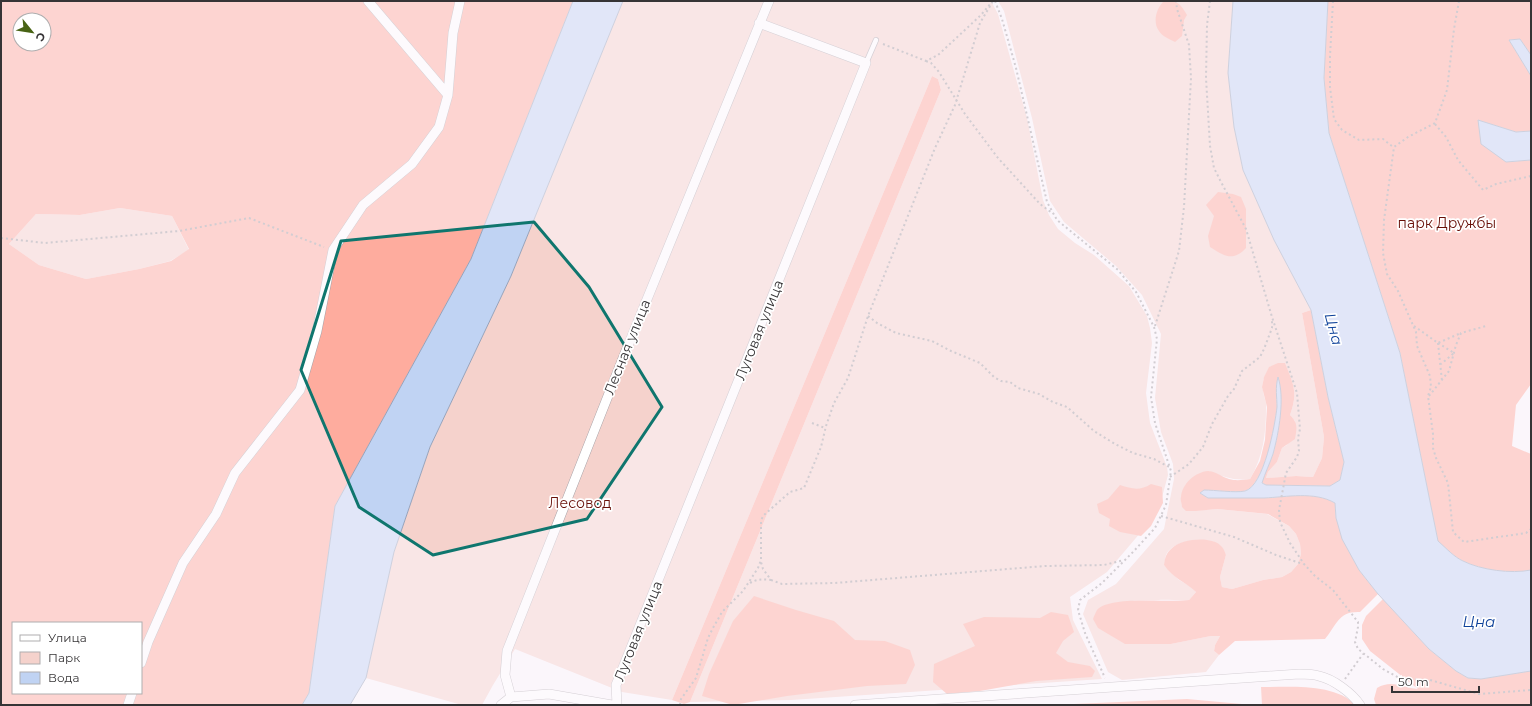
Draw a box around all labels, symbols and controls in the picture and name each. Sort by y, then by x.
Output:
north arrow [12,12,52,52]
text: С [33,30,49,44]
park label: парк Дружбы [1398,214,1496,232]
street label: Луговая улица [731,277,787,383]
street label: Лесная улица [600,297,654,397]
water label: Цна [1321,311,1347,347]
park label: Лесовод [549,494,611,512]
street label: Луговая улица [610,578,666,684]
water label: Цна [1463,612,1495,631]
legend [12,622,142,694]
text: Улица [48,630,87,645]
text: Парк [48,650,80,665]
scale bar [1392,668,1479,694]
text: Вода [48,670,79,685]
text: 50 m [1398,674,1429,689]

